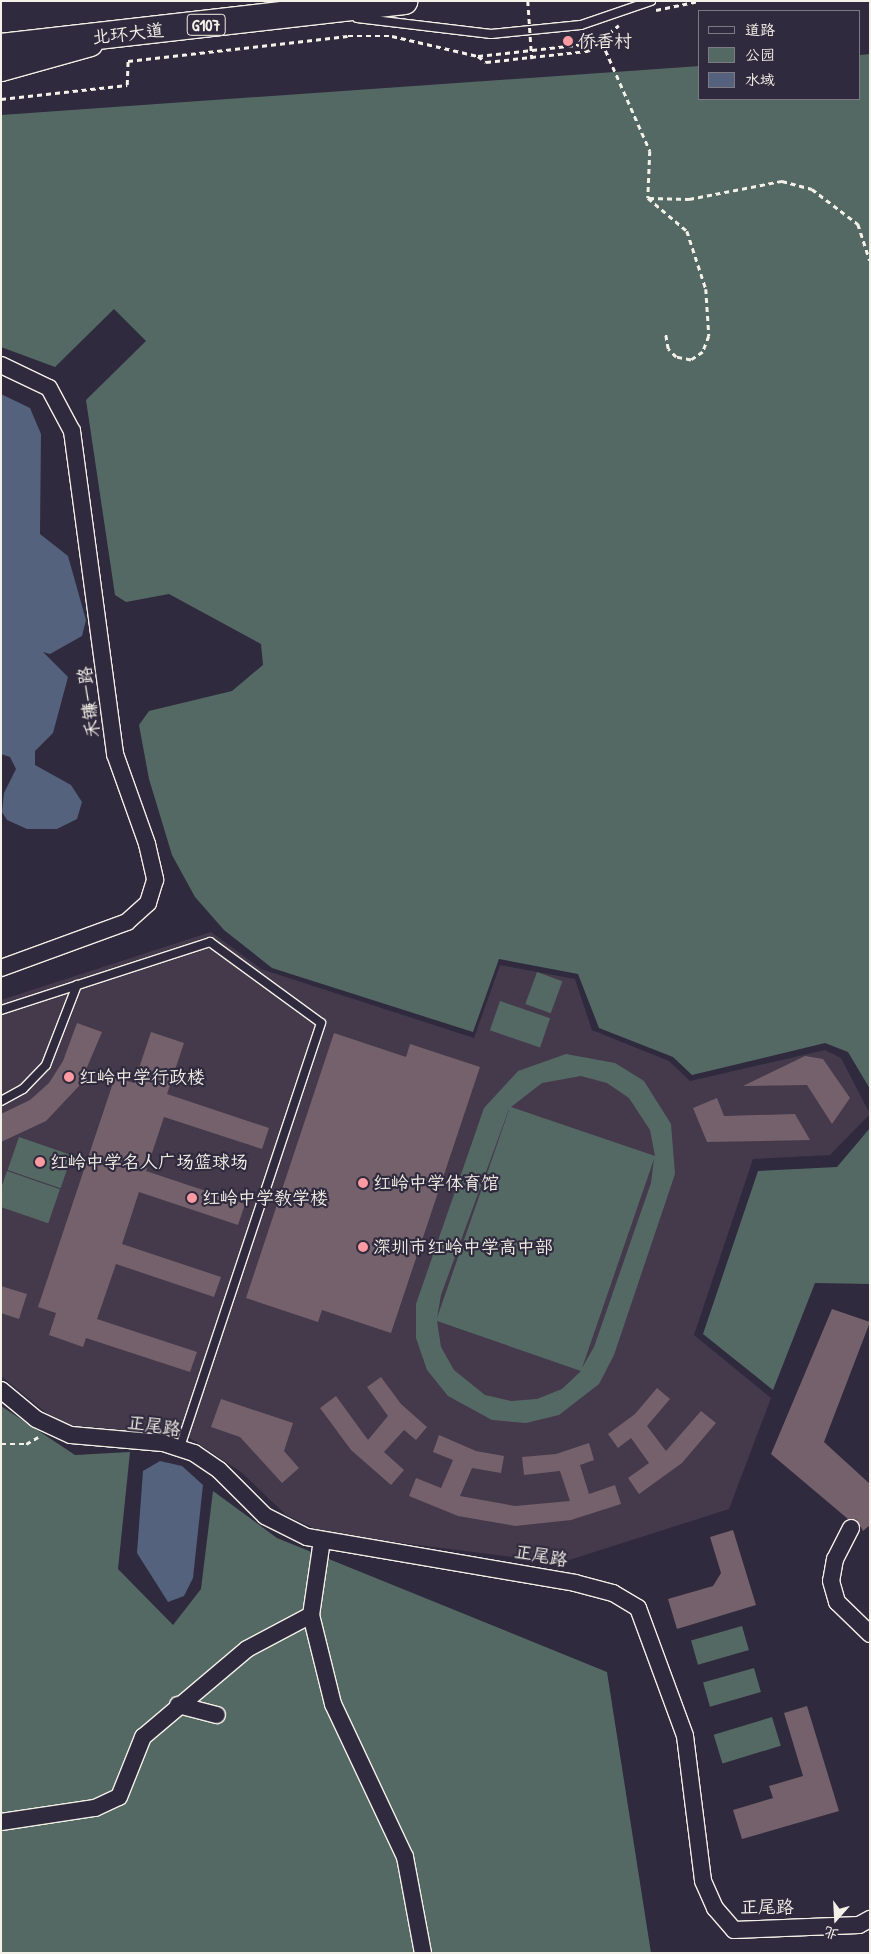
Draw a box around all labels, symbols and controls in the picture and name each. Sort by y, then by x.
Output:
legend [698,10,861,100]
road number: G107 [186,12,226,38]
street label: 北环大道 [91,19,165,49]
text: 道路 [745,19,775,40]
place label: 侨香村 [578,30,632,52]
marker: 侨香村 [562,35,574,47]
text: 公园 [745,44,775,65]
text: 水域 [745,69,775,90]
street label: 禾镰一路 [74,665,104,739]
place label: 红岭中学行政楼 [79,1066,205,1088]
marker: 红岭中学行政楼 [63,1071,75,1083]
place label: 红岭中学名人广场篮球场 [50,1151,248,1173]
marker: 红岭中学名人广场篮球场 [34,1156,46,1168]
place label: 红岭中学体育馆 [373,1172,499,1194]
marker: 红岭中学体育馆 [357,1177,369,1189]
place label: 红岭中学教学楼 [202,1187,328,1209]
marker: 红岭中学教学楼 [186,1192,198,1204]
place label: 深圳市红岭中学高中部 [373,1236,553,1258]
marker: 深圳市红岭中学高中部 [357,1241,369,1253]
street label: 正尾路 [126,1412,182,1440]
street label: 正尾路 [513,1541,569,1571]
north arrow [811,1894,861,1944]
street label: 正尾路 [740,1896,794,1918]
text: 北 [821,1922,841,1945]

